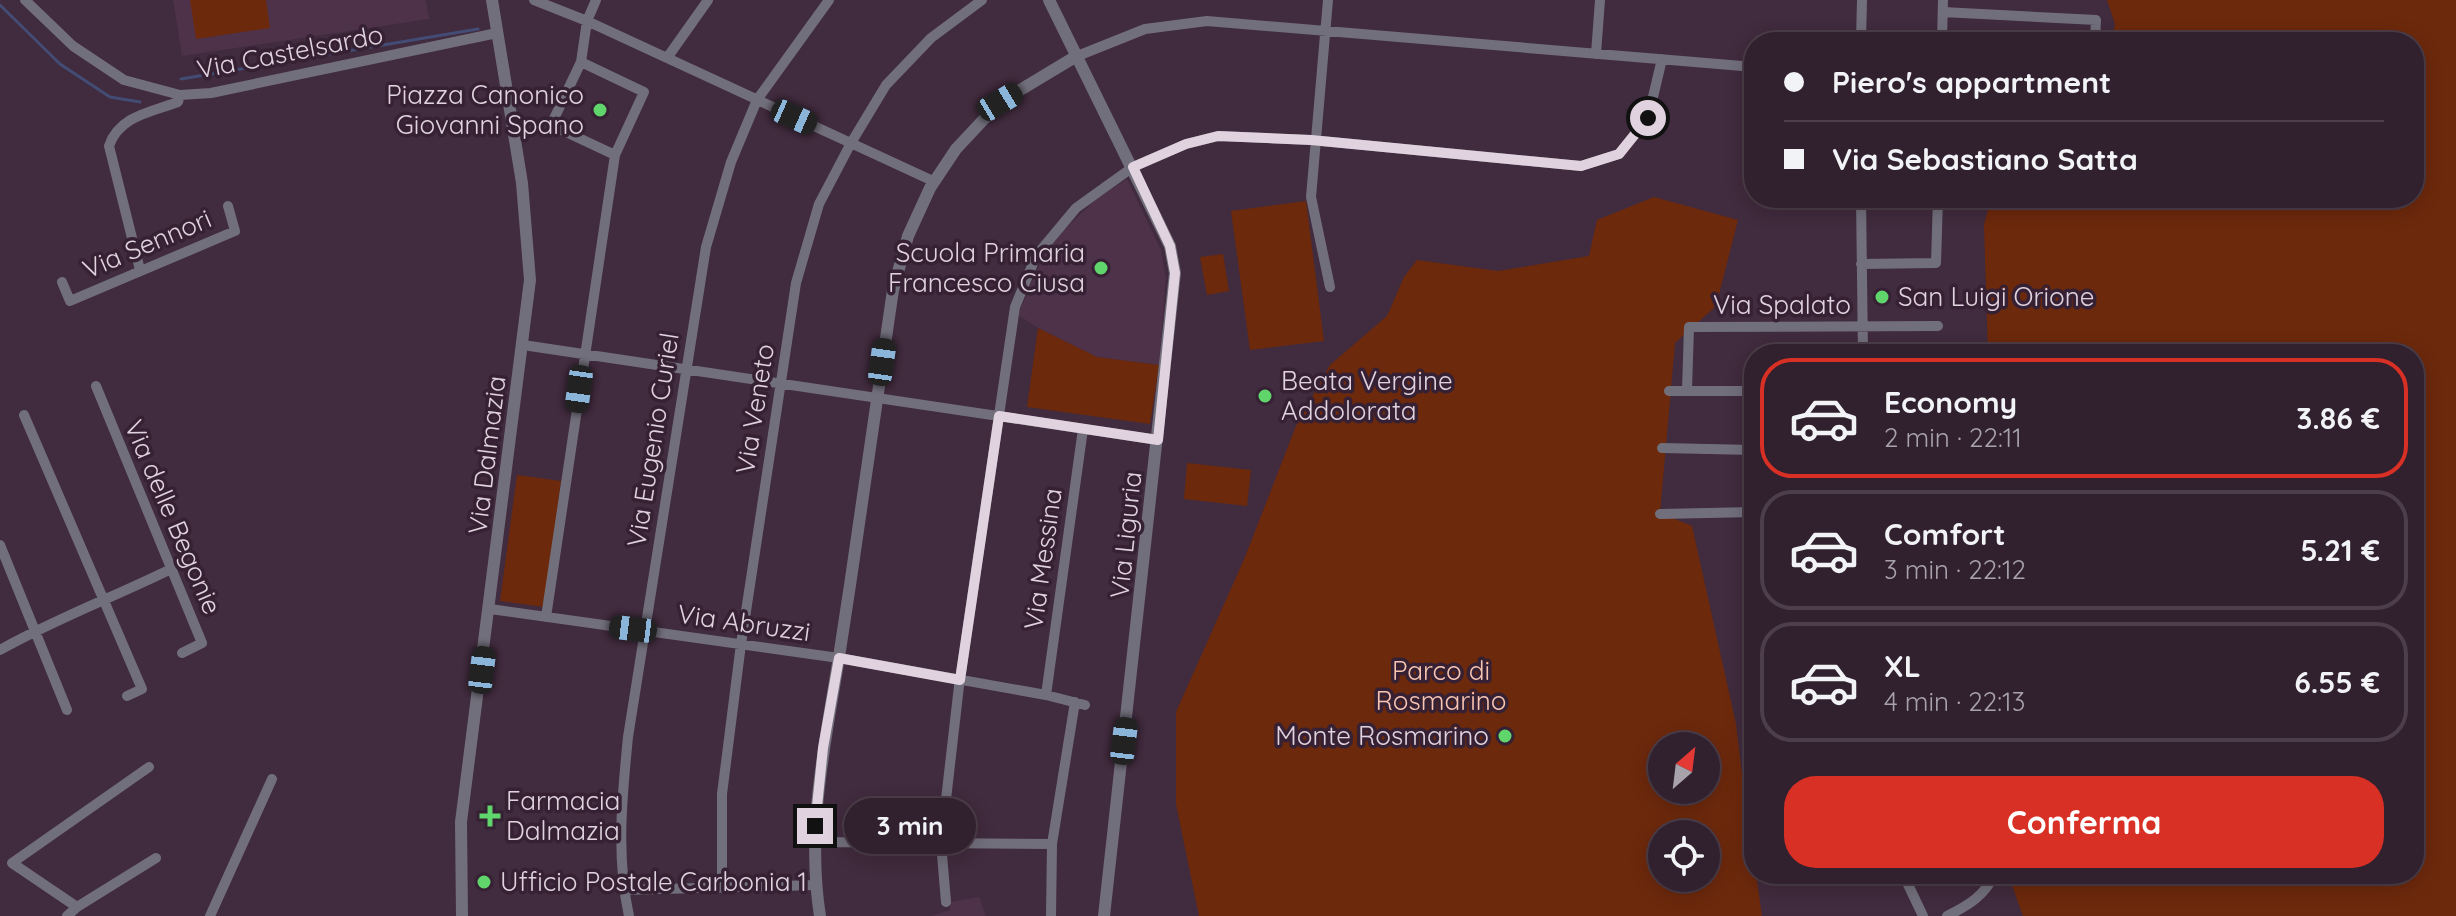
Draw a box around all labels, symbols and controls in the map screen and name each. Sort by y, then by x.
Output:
street label: Via Castelsardo [194,17,386,86]
text: Piero's appartment [1832,63,2111,101]
place label: Piazza Canonico Giovanni Spano [386,78,584,141]
car [973,79,1027,125]
car [767,96,821,138]
route start [1630,100,1666,136]
marker: Piazza Canonico Giovanni Spano [591,101,609,119]
text: Via Sebastiano Satta [1832,140,2138,178]
street label: Via Sennori [78,202,216,285]
place label: Scuola Primaria Francesco Ciusa [888,236,1085,299]
marker: Scuola Primaria Francesco Ciusa [1092,259,1110,277]
place label: San Luigi Orione [1898,280,2094,313]
street label: Via Spalato [1713,288,1851,321]
marker: San Luigi Orione [1873,288,1891,306]
street label: Via Eugenio Curiel [619,330,686,549]
car [867,337,897,387]
street label: Via Veneto [728,342,781,476]
car [564,364,594,414]
place label: Beata Vergine Addolorata [1281,364,1453,427]
street label: Via Dalmazia [460,374,513,536]
icon: car [1788,382,1860,454]
text: Economy [1884,383,2017,421]
marker: Beata Vergine Addolorata [1256,387,1274,405]
text: 3.86 € [2296,399,2380,437]
street label: Via delle Begonie [118,415,229,619]
text: 2 min · 22:11 [1884,421,2022,454]
street label: Via Liguria [1102,470,1149,600]
street label: Via Messina [1016,486,1069,632]
icon: car [1788,514,1860,586]
text: Comfort [1884,515,2005,553]
text: 5.21 € [2301,531,2380,569]
text: 3 min · 22:12 [1884,553,2026,586]
street label: Via Abruzzi [676,597,812,648]
car [608,614,658,644]
car [467,645,497,695]
icon: car [1788,646,1860,718]
text: XL [1884,647,1921,685]
park label: Parco di Rosmarino [1376,654,1506,717]
text: 6.55 € [2294,663,2380,701]
text: 4 min · 22:13 [1884,685,2025,718]
car [1109,716,1139,766]
place label: Monte Rosmarino [1275,719,1489,752]
marker: Monte Rosmarino [1496,727,1514,745]
north arrow [1648,732,1720,804]
map controls [1648,732,1720,892]
button: Conferma [1784,776,2384,868]
place label: Farmacia Dalmazia [506,784,620,847]
callout: 3 min [843,798,975,854]
marker: Farmacia Dalmazia [481,807,499,825]
route end [797,808,833,844]
text: 3 min [877,809,943,842]
button: locate [1648,820,1720,892]
place label: Ufficio Postale Carbonia 1 [500,865,807,898]
marker: Ufficio Postale Carbonia 1 [475,873,493,891]

